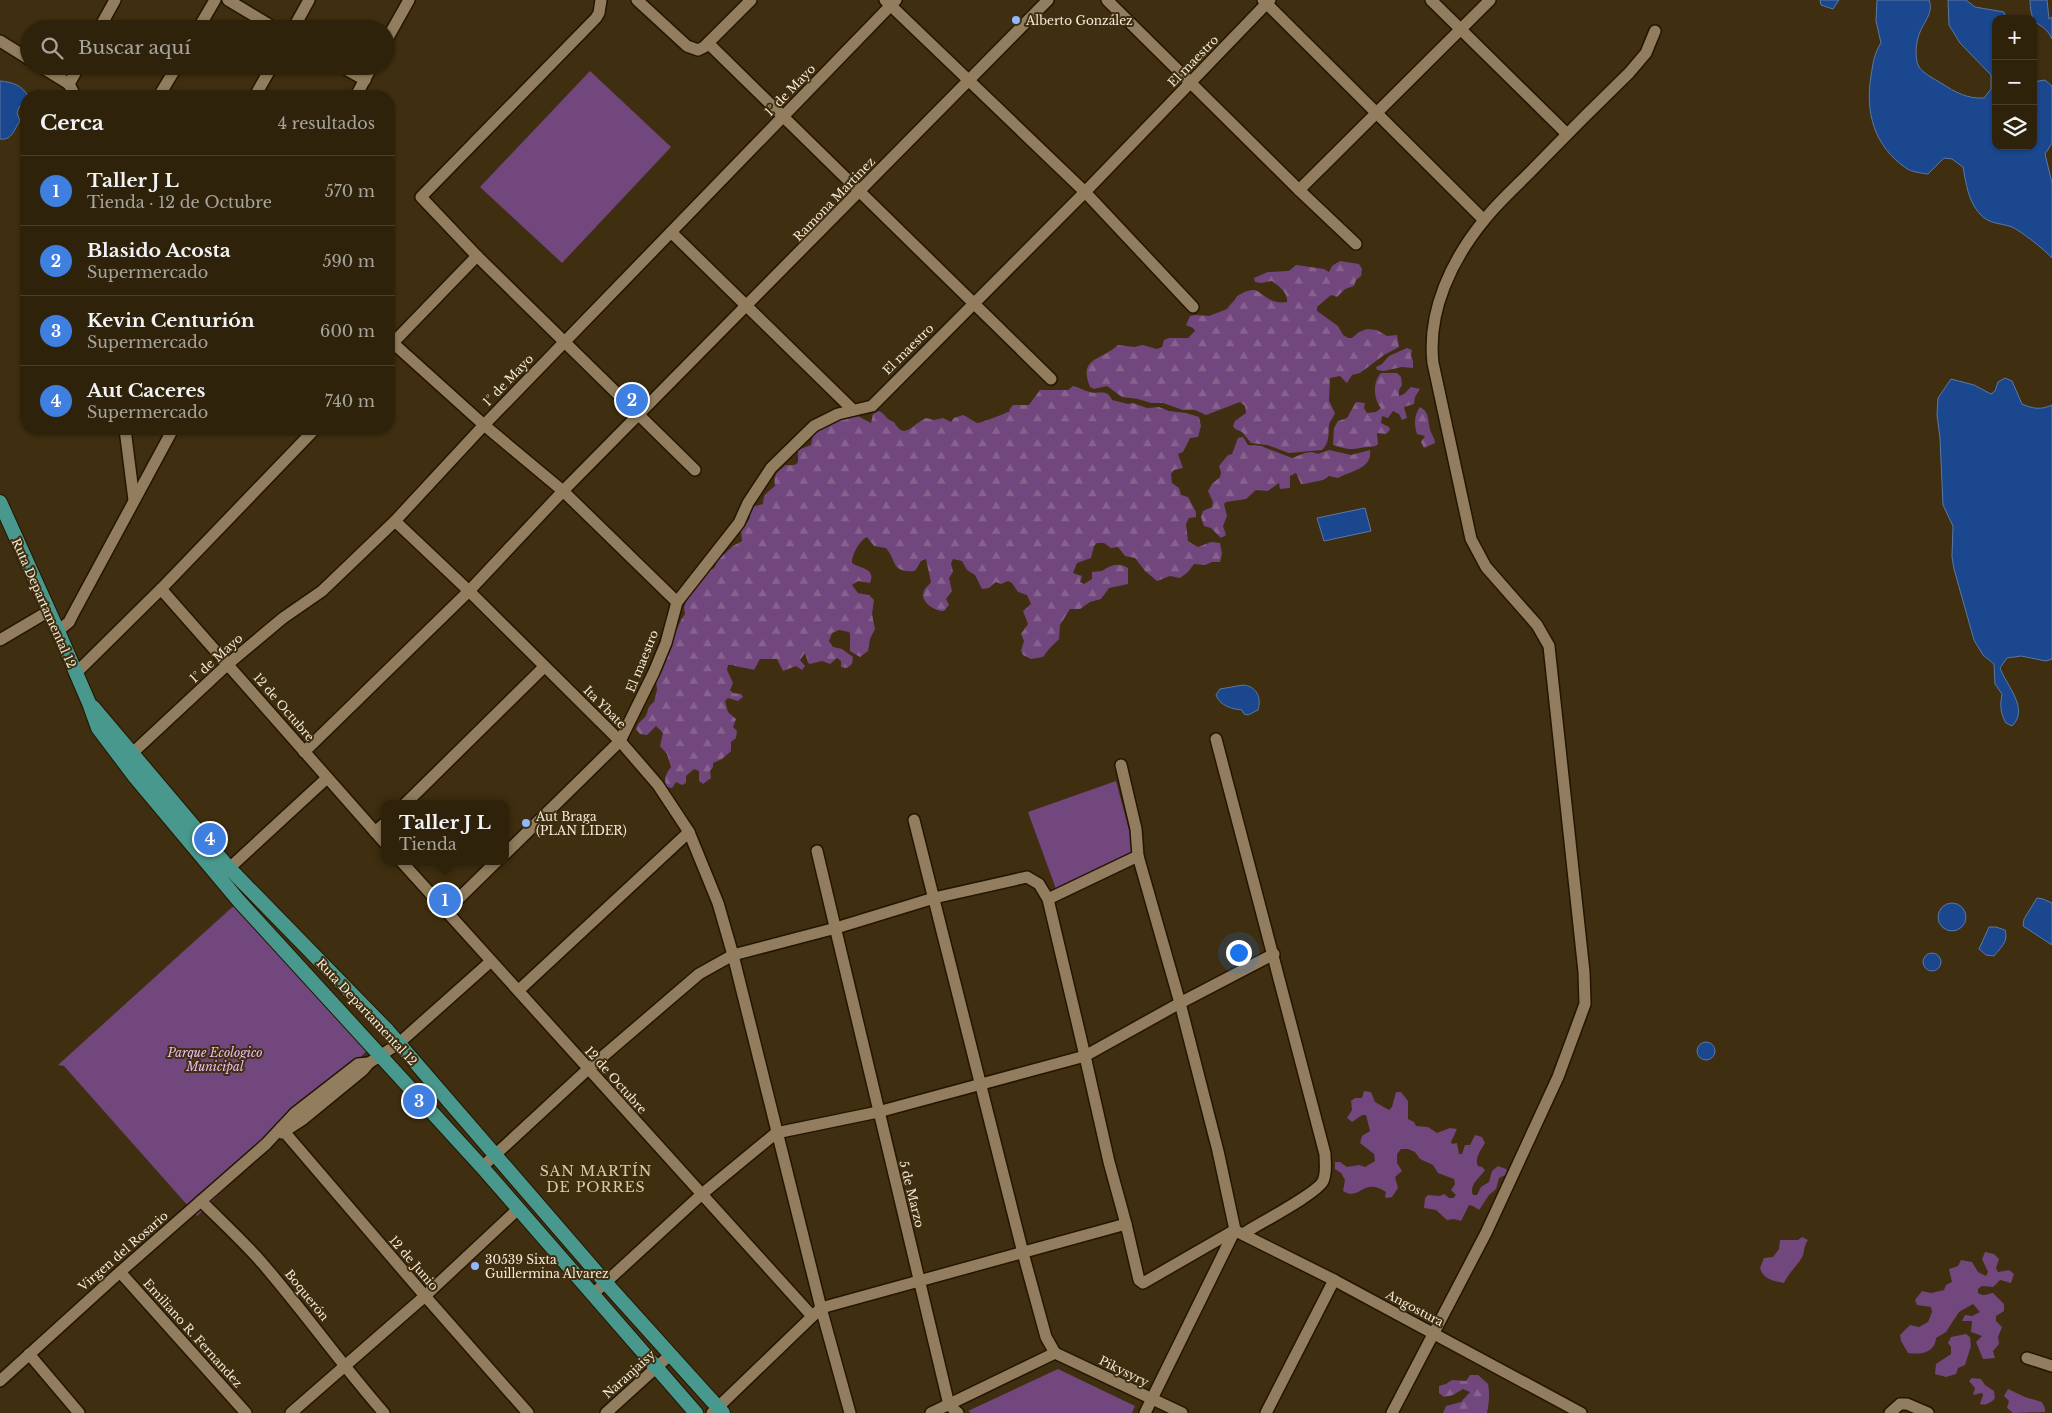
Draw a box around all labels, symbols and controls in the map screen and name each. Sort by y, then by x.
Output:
place label: Alberto González [1025,13,1133,28]
marker: Alberto González [1010,14,1022,26]
map controls [1992,15,2037,150]
button: + [1992,15,2037,60]
search box [20,20,395,75]
street label: El maestro [1165,32,1221,90]
icon: search [38,34,66,62]
text: Buscar aquí [78,36,191,59]
button: − [1992,60,2037,105]
street label: 1° de Mayo [762,61,818,119]
button: layers [1992,105,2037,150]
text: Cerca [40,110,104,136]
text: 4 resultados [278,113,375,133]
street label: Ramona Martinez [790,154,878,244]
text: Taller J L [87,169,179,192]
text: 1 [53,181,59,201]
text: 570 m [325,181,375,201]
text: Tienda · 12 de Octubre [87,192,272,212]
text: Blasido Acosta [87,239,231,262]
text: 2 [51,251,61,271]
text: 590 m [322,251,375,271]
text: Supermercado [87,262,208,282]
text: Kevin Centurión [87,309,255,332]
street label: El maestro [879,320,937,378]
text: 3 [51,321,61,341]
text: 600 m [320,321,375,341]
text: Supermercado [87,332,208,352]
street label: 1° de Mayo [480,351,536,409]
text: Aut Caceres [87,379,205,402]
pin: 2 [616,381,648,419]
text: 4 [51,391,61,411]
text: 740 m [325,391,375,411]
text: Supermercado [87,402,208,422]
street label: Ruta Departamental 12 [9,536,79,670]
street label: El maestro [623,628,661,694]
street label: 1° de Mayo [186,630,246,686]
street label: 12 de Octubre [250,670,318,744]
street label: Ita Ybate [581,683,629,731]
popup [381,800,509,865]
place label: Aut Braga (PLAN LIDER) [535,809,627,838]
text: Taller J L [399,811,491,834]
marker: Aut Braga (PLAN LIDER) [520,817,532,829]
pin: 4 [194,820,226,858]
text: Tienda [399,834,457,854]
pin: 1 [429,881,461,919]
your location [1226,940,1252,966]
street label: Ruta Departamental 12 [314,956,420,1068]
street label: 12 de Octubre [582,1043,650,1117]
park label: Parque Ecologico Municipal [166,1045,263,1074]
pin: 3 [403,1082,435,1120]
street label: 5 de Marzo [896,1159,928,1229]
district label: SAN MARTÍN DE PORRES [540,1162,652,1196]
street label: Virgen del Rosario [74,1208,171,1295]
street label: 12 de Junio [386,1233,442,1293]
place label: 30539 Sixta Guillermina Alvarez [485,1252,609,1281]
marker: 30539 Sixta Guillermina Alvarez [469,1260,481,1272]
street label: Boquerón [282,1266,332,1324]
street label: Emiliano R. Fernandez [140,1276,246,1391]
street label: Angostura [1383,1286,1447,1330]
street label: Naranjaisy [600,1346,658,1401]
street label: Pikysyry [1097,1353,1152,1390]

